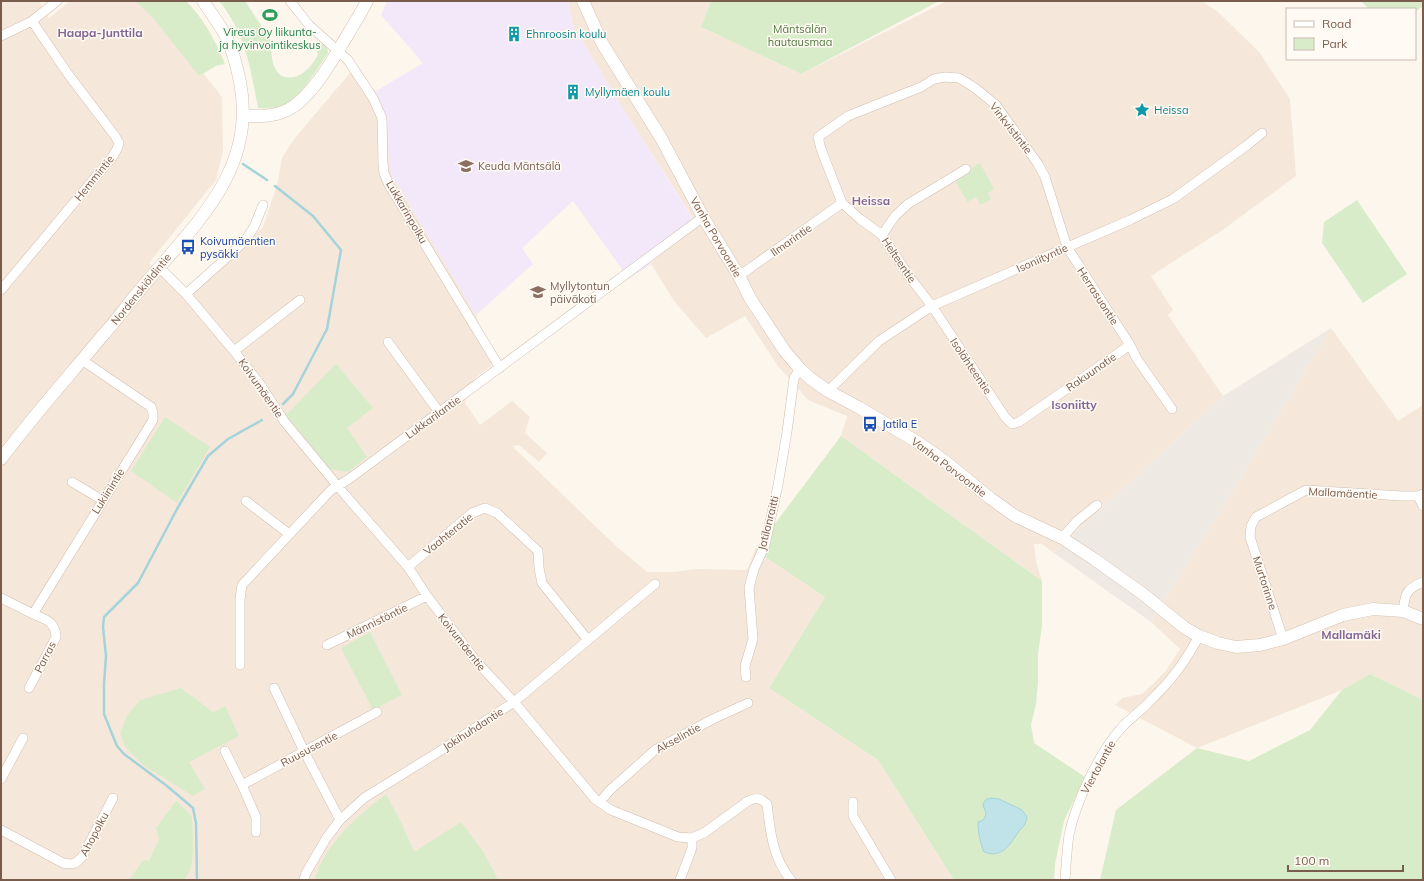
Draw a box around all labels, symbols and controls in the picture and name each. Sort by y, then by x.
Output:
sports icon: Vireus Oy liikunta- ja hyvinvointikeskus [261,6,279,24]
legend [1286,8,1416,60]
text: Road [1322,16,1351,31]
park label: Mäntsälän hautausmaa [768,22,832,49]
district label: Haapa-Junttila [57,25,143,40]
place label: Vireus Oy liikunta- ja hyvinvointikeskus [218,25,321,52]
building icon: Ehnroosin koulu [505,25,523,43]
place label: Ehnroosin koulu [526,27,606,41]
text: Park [1322,36,1348,51]
building icon: Myllymäen koulu [564,83,582,101]
place label: Myllymäen koulu [585,85,670,99]
street label: Vinkvistintie [987,99,1035,157]
place icon: Heissa [1133,101,1151,119]
place label: Heissa [1154,103,1189,117]
street label: Hemmintie [71,152,117,204]
school or university icon: Keuda Mäntsälä [457,157,475,175]
place label: Keuda Mäntsälä [478,159,561,173]
street label: Lukkarinpolku [383,178,431,246]
district label: Heissa [852,193,890,208]
street label: Vanha Porvoontie [687,194,745,280]
street label: Ilmarintie [768,221,814,259]
place label: Koivumäentien pysäkki [200,234,276,261]
street label: Helteentie [879,235,919,285]
bus stop icon: Koivumäentien pysäkki [179,238,197,256]
street label: Isoniityntie [1014,240,1070,276]
street label: Nordenskiöldintie [108,250,174,328]
street label: Herrasuontie [1074,265,1122,327]
place label: Myllytontun päiväkoti [550,279,610,306]
school or university icon: Myllytontun päiväkoti [529,283,547,301]
street label: Isolähteentie [947,335,995,397]
street label: Rakuunatie [1063,350,1119,394]
street label: Koivumäentie [235,356,287,420]
street label: Lukkarilantie [403,392,463,442]
district label: Isoniitty [1051,397,1097,412]
bus stop icon: Jatila E [861,415,879,433]
place label: Jatila E [882,417,917,431]
street label: Vanha Porvoontie [909,434,989,500]
street label: Lukiinintie [89,466,127,516]
street label: Mallamäentie [1308,484,1378,502]
street label: Jatilanraitti [754,494,782,552]
street label: Vaahteratie [420,510,476,558]
street label: Murtorinne [1250,554,1280,612]
street label: Männistöntie [344,600,410,642]
street label: Koivumäentie [435,610,489,674]
district label: Mallamäki [1321,627,1381,642]
street label: Parras [31,639,59,675]
street label: Jokihuhdantie [440,704,506,754]
street label: Akselintie [653,720,703,756]
street label: Ruususentie [278,728,340,770]
street label: Viertolantie [1078,738,1118,796]
street label: Ahopolku [76,809,112,859]
scale bar [1288,847,1403,873]
text: 100 m [1294,853,1329,868]

